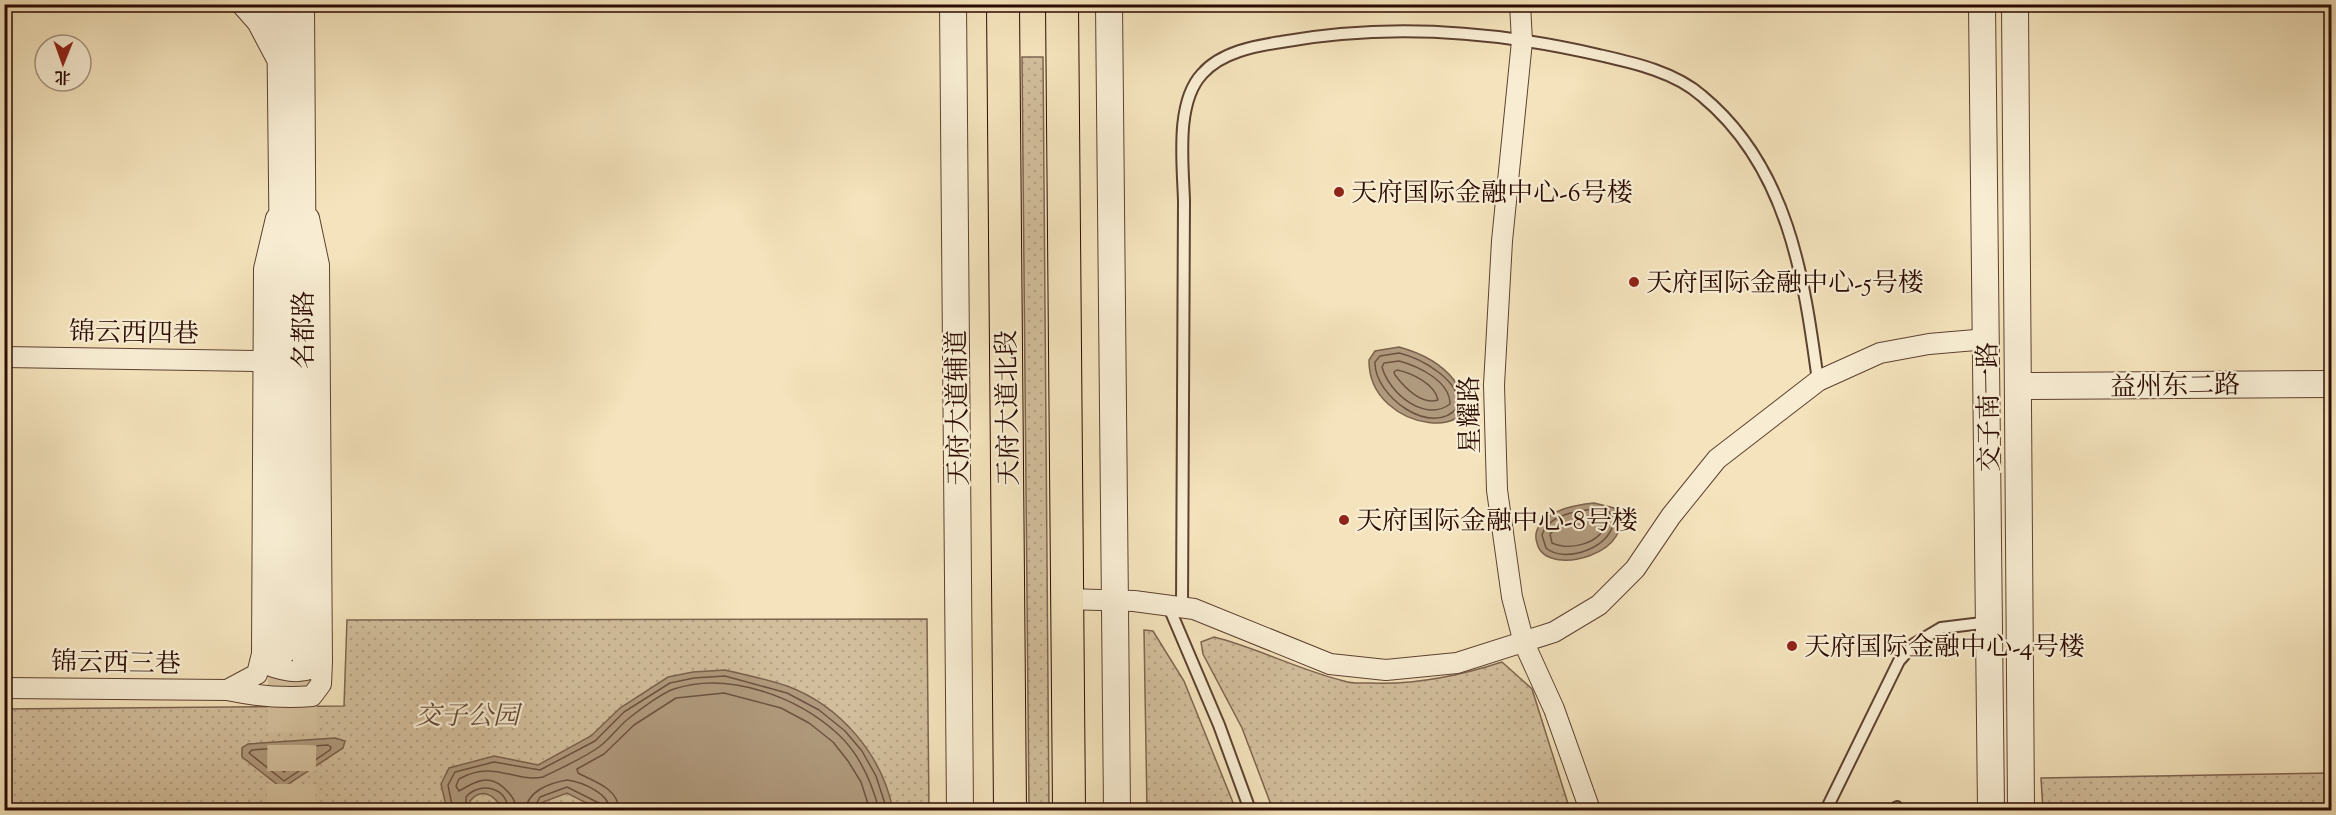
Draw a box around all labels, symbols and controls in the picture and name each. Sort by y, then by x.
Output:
north arrow [33,33,93,93]
text: 北 [55,64,71,87]
place label: 天府国际金融中心-6号楼 [1351,176,1633,213]
marker: 天府国际金融中心-6号楼 [1332,185,1346,199]
place label: 天府国际金融中心-5号楼 [1646,266,1924,303]
marker: 天府国际金融中心-5号楼 [1627,275,1641,289]
street label: 名都路 [287,291,324,369]
street label: 锦云西四巷 [69,315,199,354]
street label: 天府大道辅道 [940,330,979,486]
street label: 天府大道北段 [990,330,1029,486]
street label: 交子南一路 [1971,342,2010,472]
street label: 益州东二路 [2110,368,2240,407]
street label: 星耀路 [1452,376,1491,454]
place label: 天府国际金融中心-8号楼 [1356,504,1638,541]
marker: 天府国际金融中心-8号楼 [1337,513,1351,527]
place label: 天府国际金融中心-4号楼 [1804,630,2085,667]
marker: 天府国际金融中心-4号楼 [1785,639,1799,653]
street label: 锦云西三巷 [51,645,181,684]
park label: 交子公园 [415,699,523,736]

